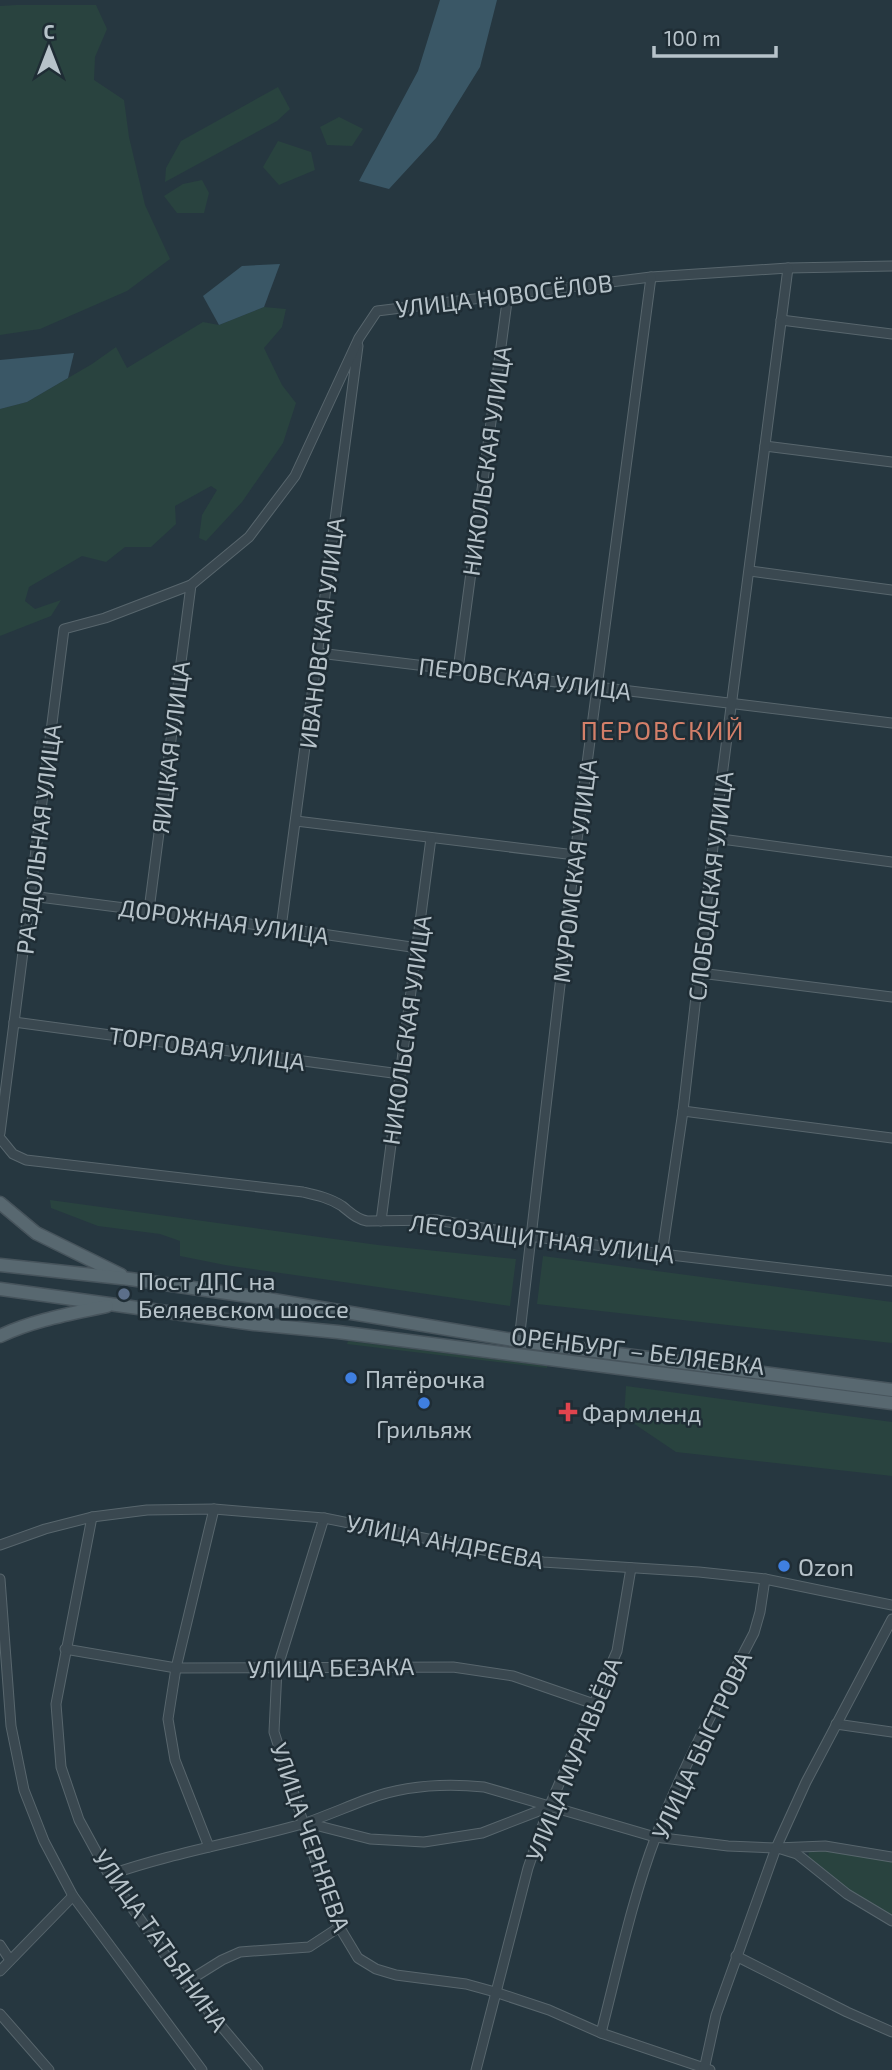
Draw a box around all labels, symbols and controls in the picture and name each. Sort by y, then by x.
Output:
north arrow [14,14,84,84]
scale bar [654,14,776,58]
text: С [43,20,55,43]
text: 100 m [664,25,721,50]
street label: УЛИЦА НОВОСЁЛОВ [394,267,614,323]
street label: НИКОЛЬСКАЯ УЛИЦА [456,344,516,578]
street label: ИВАНОВСКАЯ УЛИЦА [292,516,350,750]
street label: ПЕРОВСКАЯ УЛИЦА [417,651,633,705]
street label: ЯИЦКАЯ УЛИЦА [145,659,195,835]
district label: ПЕРОВСКИЙ [580,714,746,745]
street label: РАЗДОЛЬНАЯ УЛИЦА [9,722,67,956]
street label: МУРОМСКАЯ УЛИЦА [546,757,602,984]
street label: СЛОБОДСКАЯ УЛИЦА [682,769,738,1002]
street label: ДОРОЖНАЯ УЛИЦА [117,892,331,950]
street label: НИКОЛЬСКАЯ УЛИЦА [376,913,436,1147]
street label: ТОРГОВАЯ УЛИЦА [107,1020,307,1076]
street label: ЛЕСОЗАЩИТНАЯ УЛИЦА [408,1207,676,1269]
place label: Пост ДПС на Беляевском шоссе [138,1266,349,1323]
marker: Пост ДПС на Беляевском шоссе [116,1286,132,1302]
street label: ОРЕНБУРГ – БЕЛЯЕВКА [510,1320,766,1380]
place label: Пятёрочка [365,1364,485,1393]
marker: Пятёрочка [343,1370,359,1386]
marker: Грильяж [416,1395,432,1411]
place label: Фармленд [582,1398,701,1427]
marker: Фармленд [560,1404,576,1420]
place label: Грильяж [376,1414,472,1443]
street label: УЛИЦА АНДРЕЕВА [344,1508,546,1574]
place label: Ozon [798,1552,854,1581]
marker: Ozon [776,1558,792,1574]
street label: УЛИЦА БЫСТРОВА [645,1646,757,1844]
street label: УЛИЦА БЕЗАКА [247,1651,415,1683]
street label: УЛИЦА МУРАВЬЁВА [519,1653,627,1865]
street label: УЛИЦА ЧЕРНЯЕВА [265,1739,357,1935]
street label: УЛИЦА ТАТЬЯНИНА [87,1843,235,2037]

